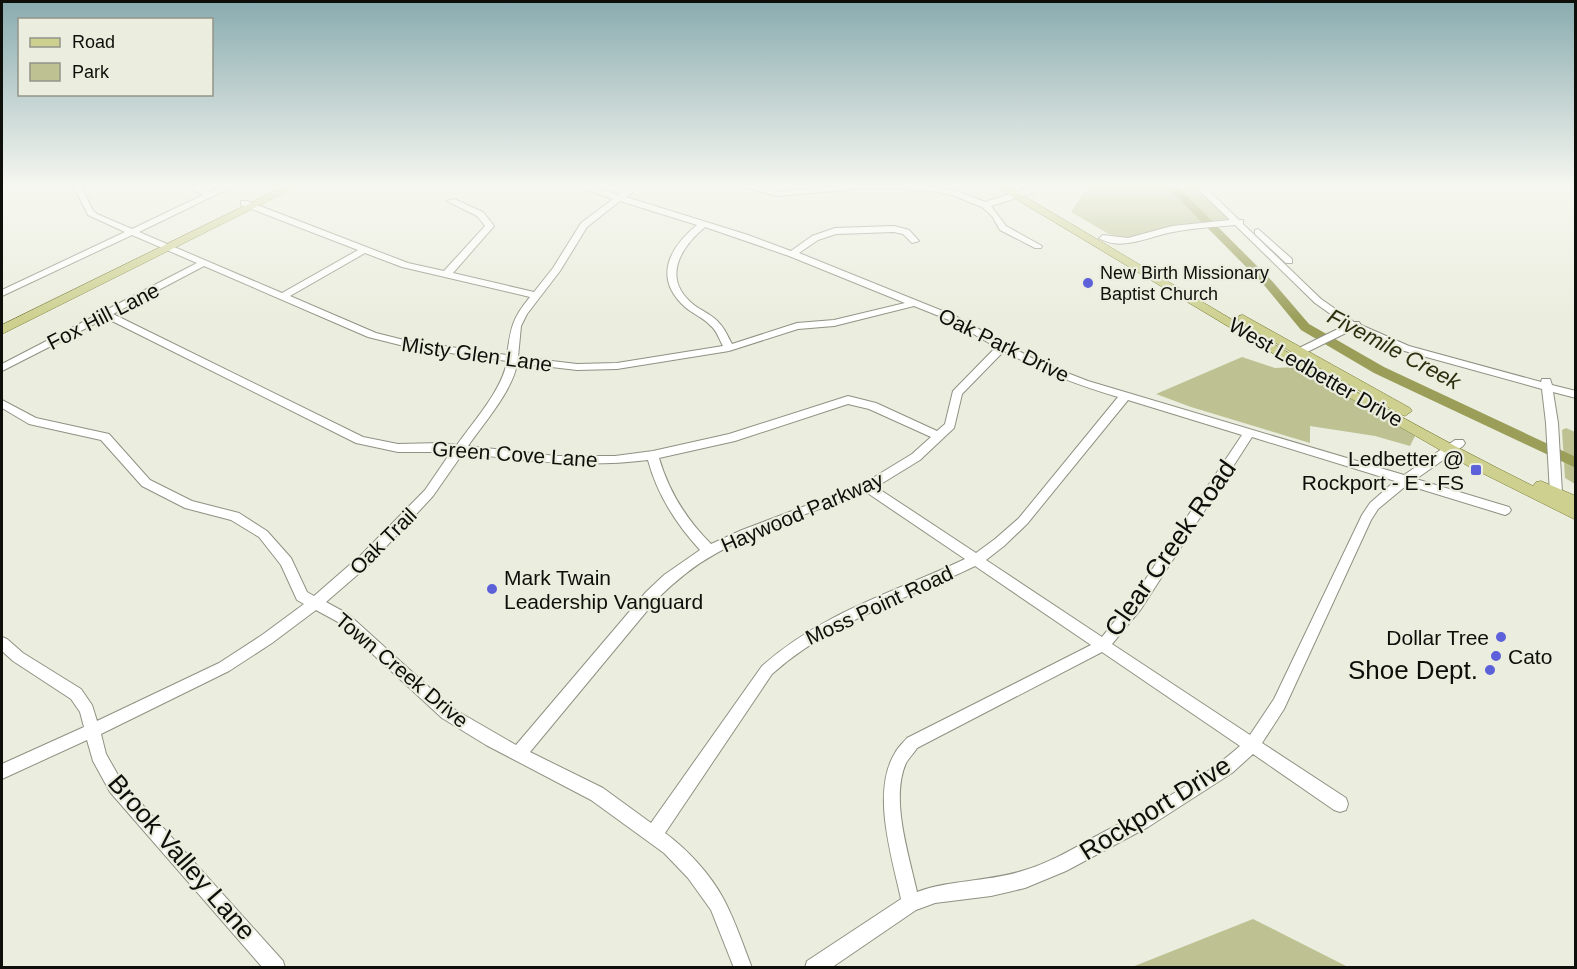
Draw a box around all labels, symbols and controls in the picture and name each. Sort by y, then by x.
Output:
legend [18,18,213,96]
text: Road [72,32,115,52]
text: Park [72,62,110,82]
place label: New Birth Missionary Baptist Church [1100,263,1269,304]
marker: New Birth Missionary Baptist Church [1081,276,1095,290]
street label: Fox Hill Lane [43,278,163,354]
street label: Oak Park Drive [935,303,1073,387]
water label: Fivemile Creek [1323,304,1466,395]
street label: West Ledbetter Drive [1225,313,1407,431]
street label: Misty Glen Lane [400,332,554,376]
street label: Green Cove Lane [432,437,598,471]
place label: Ledbetter @ Rockport - E - FS [1302,447,1464,494]
street label: Clear Creek Road [1098,454,1242,642]
marker: Ledbetter @ Rockport - E - FS [1469,463,1483,477]
street label: Haywood Parkway [717,467,887,557]
street label: Oak Trail [345,503,421,579]
street label: Moss Point Road [802,561,956,649]
place label: Mark Twain Leadership Vanguard [504,566,703,613]
marker: Mark Twain Leadership Vanguard [485,582,499,596]
street label: Town Creek Drive [331,608,473,732]
place label: Dollar Tree [1386,626,1489,649]
marker: Dollar Tree [1494,630,1508,644]
place label: Cato [1508,645,1552,668]
marker: Cato [1489,649,1503,663]
place label: Shoe Dept. [1348,655,1478,685]
marker: Shoe Dept. [1483,663,1497,677]
street label: Rockport Drive [1074,750,1236,866]
street label: Brook Valley Lane [102,768,262,946]

